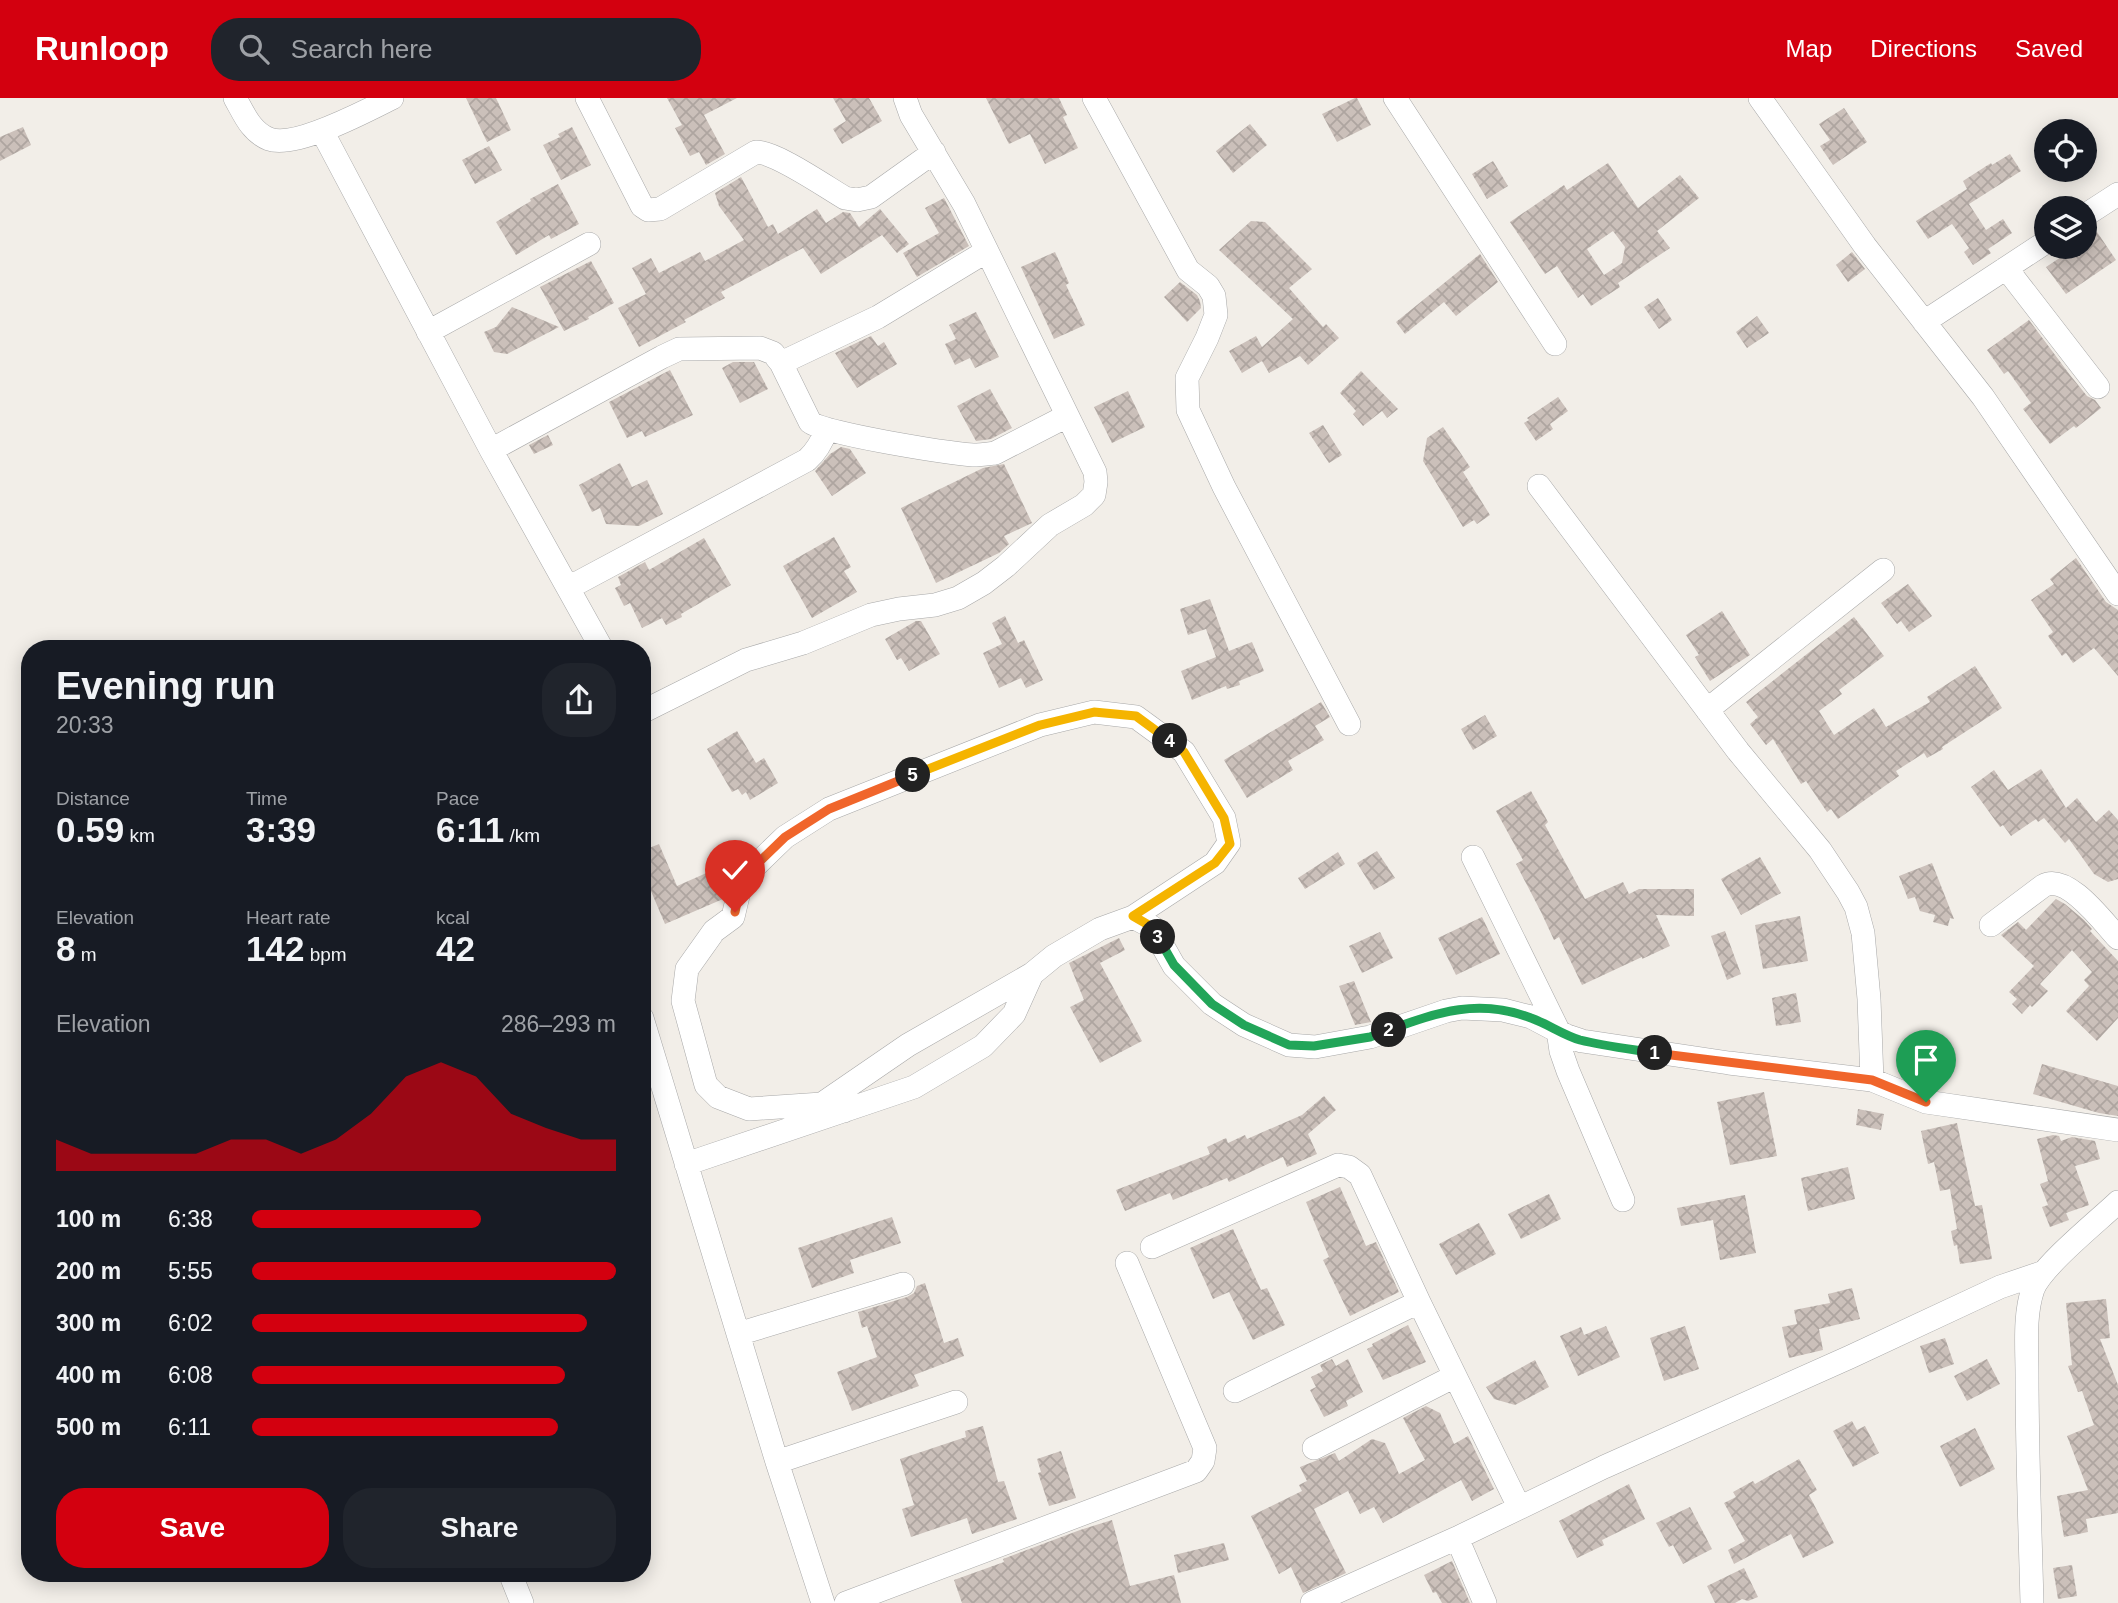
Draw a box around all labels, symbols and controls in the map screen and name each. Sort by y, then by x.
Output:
search box [211,18,701,81]
text: Runloop [35,30,169,67]
icon: search [235,30,273,68]
text: Search here [291,34,432,64]
text: Map [1786,35,1832,62]
text: Directions [1870,35,1977,62]
text: Saved [2015,35,2083,62]
map controls [2034,119,2097,259]
button: locate [2034,119,2097,182]
button: layers [2034,196,2097,259]
button: share [542,663,616,737]
text: Evening run [56,665,276,707]
text: 20:33 [56,712,114,738]
pin: 4 [1152,724,1188,758]
text: 4 [1164,730,1175,751]
pin: 5 [895,758,930,792]
text: 5 [907,764,918,785]
text: Distance [56,788,130,809]
text: Time [246,788,288,809]
text: Pace [436,788,479,809]
text: 0.59 [56,810,124,849]
text: 3:39 [246,810,316,849]
text: 6:11 [436,810,504,849]
text: km [124,825,155,846]
text: /km [504,825,540,846]
pin [705,840,765,912]
icon: check [716,851,754,889]
text: Elevation [56,907,134,928]
text: Heart rate [246,907,330,928]
text: kcal [436,907,470,928]
pin: 3 [1140,920,1176,954]
text: 3 [1152,926,1163,947]
text: 8 [56,929,75,968]
text: 142 [246,929,304,968]
text: 42 [436,929,475,968]
text: m [75,944,97,965]
text: bpm [304,944,347,965]
text: Elevation [56,1011,151,1037]
text: 286–293 m [501,1011,616,1037]
pin: 2 [1372,1012,1406,1048]
text: 2 [1383,1019,1394,1040]
pin [1896,1030,1956,1102]
pin: 1 [1638,1035,1672,1070]
icon: arrive [1907,1041,1945,1079]
text: 1 [1649,1042,1660,1063]
text: 100 m [56,1206,121,1232]
text: 6:38 [168,1206,213,1232]
text: 200 m [56,1258,121,1284]
text: 5:55 [168,1258,213,1284]
text: 300 m [56,1310,121,1336]
text: 6:02 [168,1310,213,1336]
text: 400 m [56,1362,121,1388]
text: 6:08 [168,1362,213,1388]
text: 500 m [56,1414,121,1440]
text: 6:11 [168,1414,211,1440]
button: Save [56,1488,329,1568]
button: Share [343,1488,616,1568]

